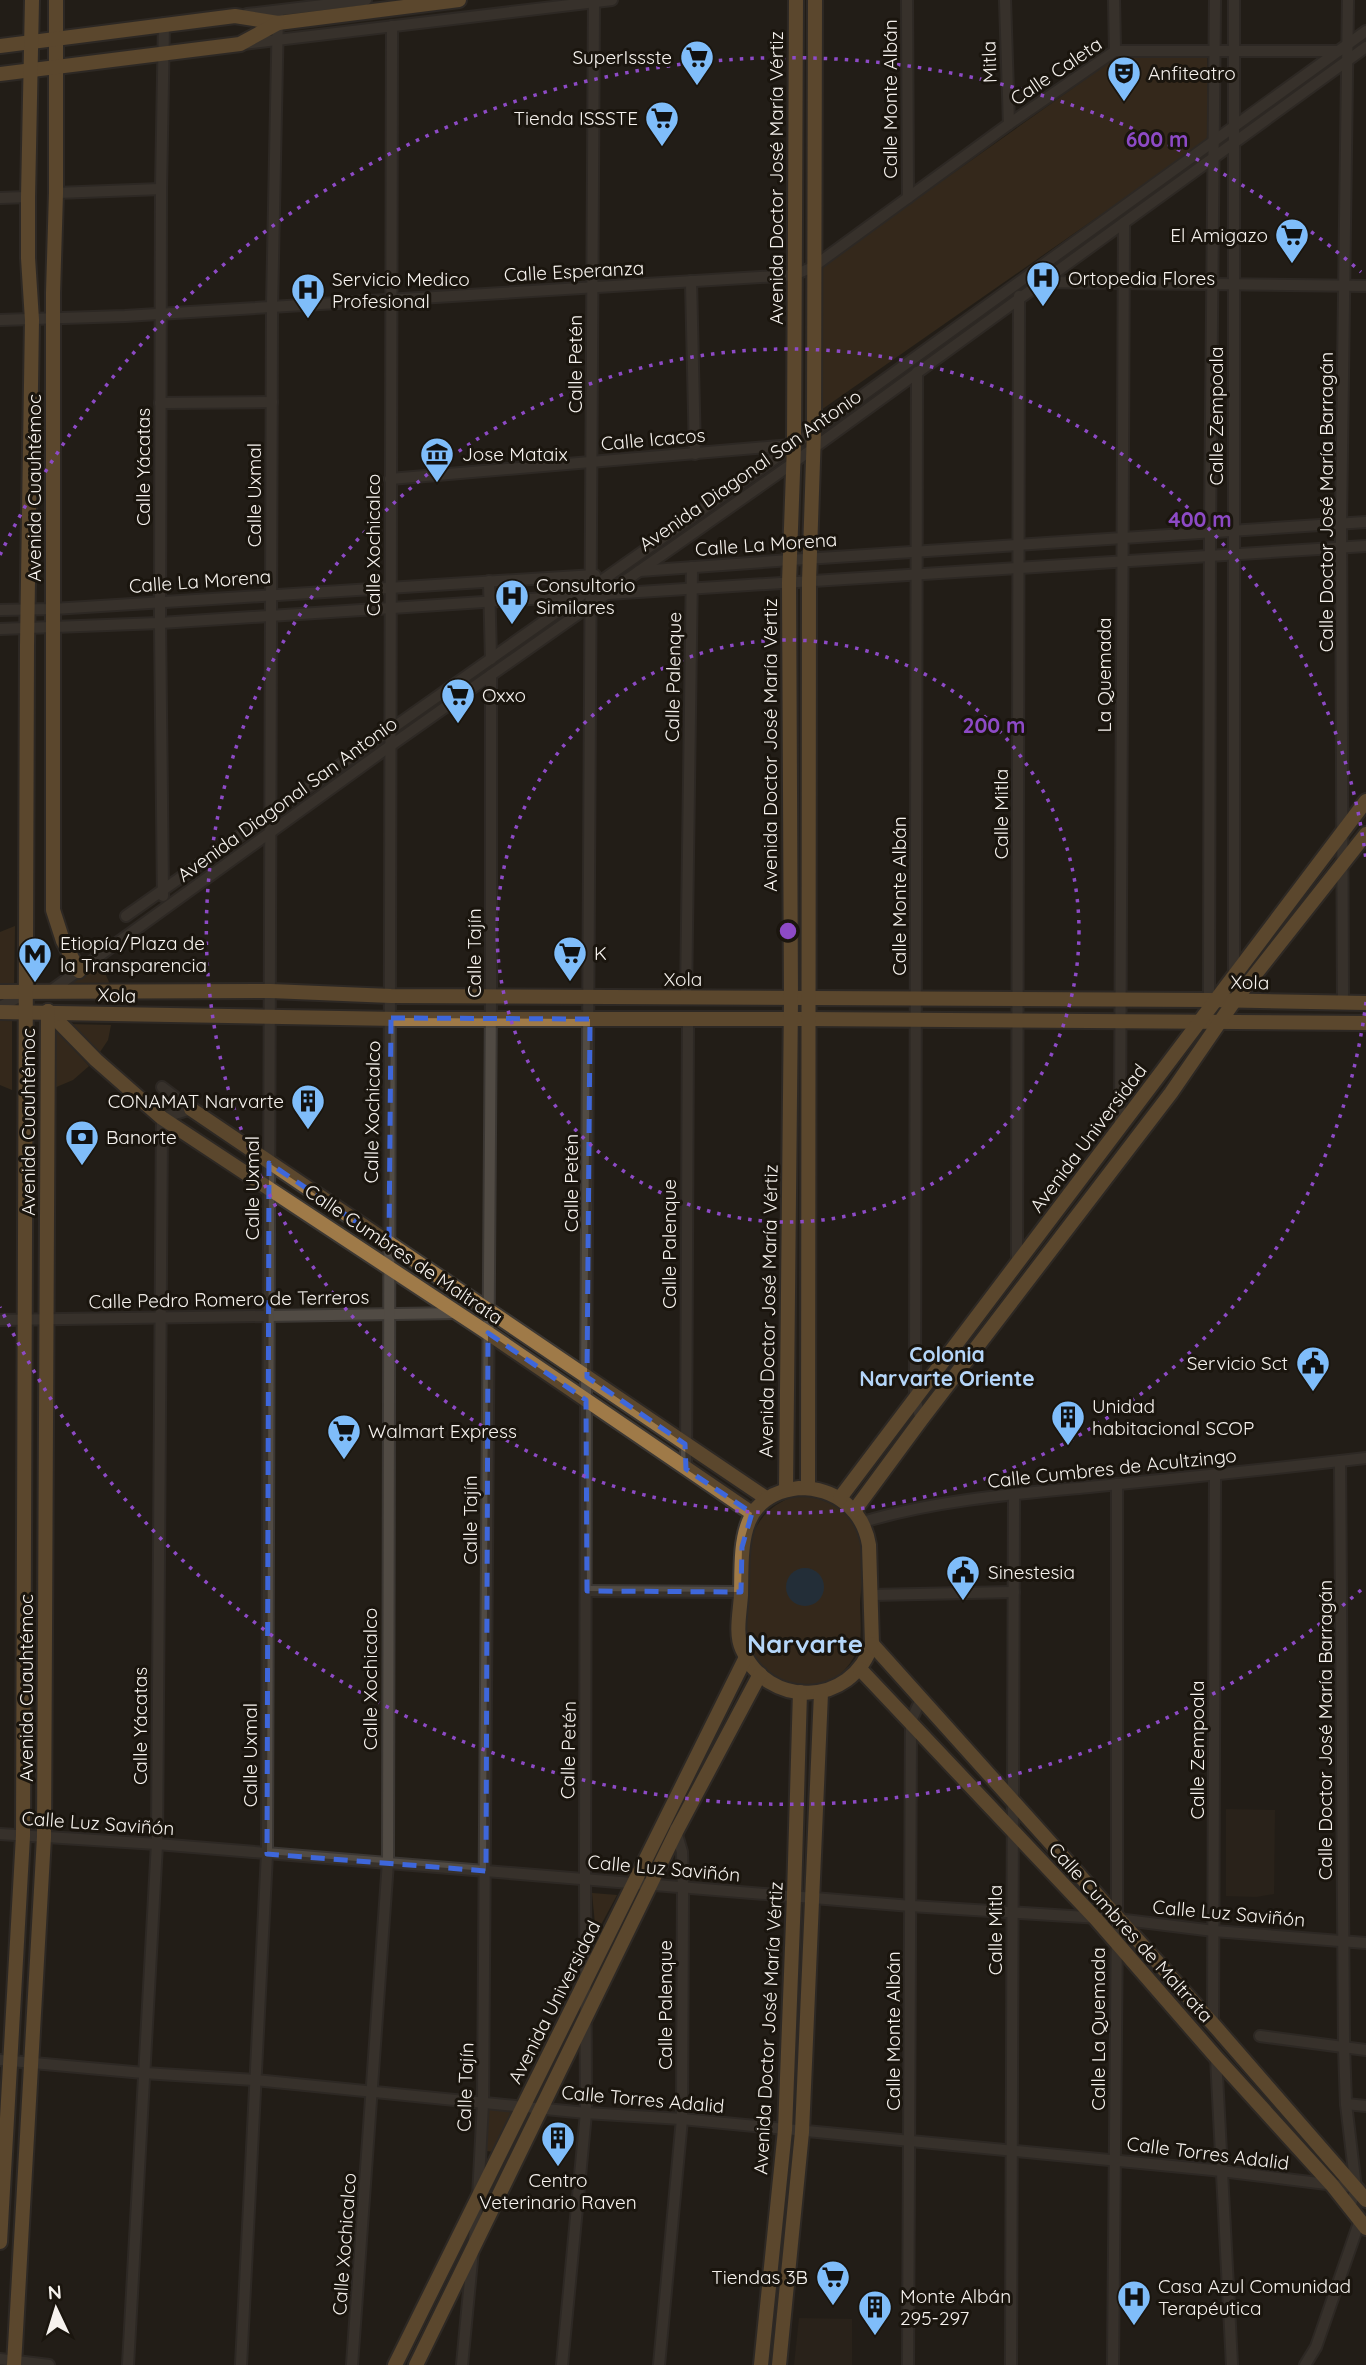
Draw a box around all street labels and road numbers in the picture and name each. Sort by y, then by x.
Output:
street label: Calle Monte Albán [878,19,902,179]
street label: Avenida Doctor José María Vértiz [764,31,788,325]
street label: Calle Caleta [1006,32,1106,110]
street label: Mitla [976,41,1002,83]
street label: Calle Esperanza [503,255,645,287]
street label: Calle Petén [563,315,587,413]
street label: Calle Zempoala [1204,347,1228,486]
street label: Calle Doctor José María Barragán [1314,352,1338,652]
street label: Avenida Diagonal San Antonio [634,384,866,556]
street label: Avenida Cuauhtémoc [22,394,46,582]
street label: Calle Yácatas [131,408,155,526]
street label: Calle Icacos [600,422,706,456]
street label: Calle Uxmal [242,443,266,547]
street label: Calle Xochicalco [361,474,385,616]
street label: Calle La Morena [694,527,838,561]
street label: Calle La Morena [128,564,272,598]
street label: Avenida Doctor José María Vértiz [758,598,782,892]
street label: Calle Palenque [660,612,686,742]
street label: La Quemada [1092,618,1116,732]
street label: Avenida Diagonal San Antonio [172,711,402,887]
street label: Calle Mitla [989,769,1013,859]
street label: Calle Monte Albán [887,816,911,976]
street label: Calle Tajín [462,908,486,998]
street label: Xola [664,967,702,991]
street label: Xola [1231,970,1269,994]
street label: Xola [97,982,137,1008]
street label: Avenida Cuauhtémoc [16,1028,40,1216]
street label: Calle Xochicalco [359,1040,385,1184]
street label: Avenida Universidad [1024,1059,1152,1217]
street label: Calle Petén [559,1134,583,1232]
street label: Calle Uxmal [240,1136,264,1240]
street label: Avenida Doctor José María Vértiz [753,1164,783,1458]
street label: Calle Cumbres de Maltrata [300,1179,508,1329]
street label: Calle Palenque [657,1179,681,1309]
street label: Calle Pedro Romero de Terreros [88,1285,370,1313]
street label: Calle Cumbres de Acultzingo [986,1443,1238,1493]
street label: Calle Tajín [458,1475,482,1565]
street label: Calle Doctor José María Barragán [1313,1580,1337,1880]
street label: Avenida Cuauhtémoc [14,1594,38,1782]
street label: Calle Xochicalco [358,1608,382,1750]
street label: Calle Yácatas [128,1667,152,1785]
street label: Calle Zempoala [1185,1681,1209,1820]
street label: Calle Petén [555,1701,581,1799]
street label: Calle Uxmal [238,1703,262,1807]
street label: Calle Luz Saviñón [21,1806,175,1840]
street label: Calle Cumbres de Maltrata [1044,1837,1218,2027]
street label: Calle Luz Saviñón [587,1849,741,1887]
street label: Avenida Doctor José María Vértiz [748,1881,788,2175]
street label: Calle Mitla [983,1885,1007,1975]
street label: Calle Luz Saviñón [1152,1894,1306,1932]
street label: Avenida Universidad [502,1916,606,2088]
street label: Calle Palenque [653,1940,677,2070]
street label: Calle La Quemada [1086,1947,1110,2111]
street label: Calle Monte Albán [881,1951,905,2111]
street label: Calle Tajín [451,2042,479,2132]
street label: Calle Torres Adalid [561,2080,725,2118]
street label: Calle Torres Adalid [1125,2131,1291,2175]
street label: Calle Xochicalco [327,2172,361,2316]

